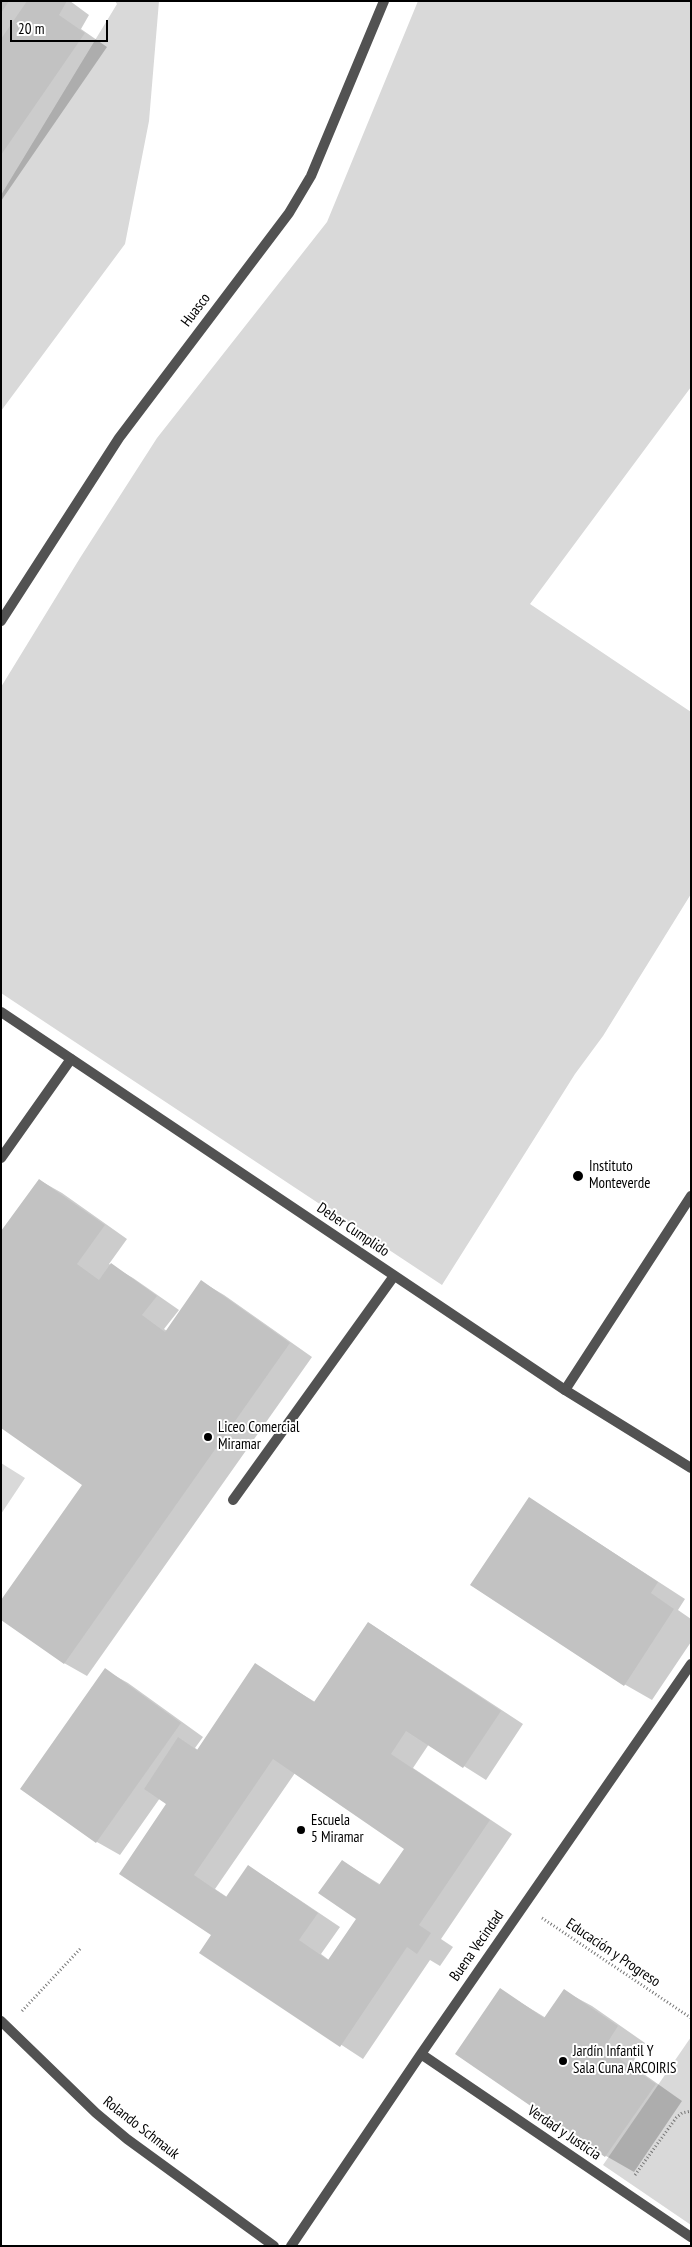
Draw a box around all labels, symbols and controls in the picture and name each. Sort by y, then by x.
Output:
scale bar [12,10,110,42]
text: 20 m [18,19,44,38]
street label: Huasco [178,290,214,330]
place label: Instituto Monteverde [589,1158,650,1193]
marker: Instituto Monteverde [571,1169,585,1183]
street label: Deber Cumplido [313,1199,393,1261]
place label: Liceo Comercial Miramar [218,1419,299,1454]
marker: Liceo Comercial Miramar [202,1431,214,1443]
place label: Escuela 5 Miramar [311,1812,364,1847]
marker: Escuela 5 Miramar [295,1824,307,1836]
street label: Buena Vecindad [446,1907,508,1985]
street label: Educación y Progreso [562,1915,664,1991]
place label: Jardín Infantil Y Sala Cuna ARCOIRIS [573,2043,676,2078]
marker: Jardín Infantil Y Sala Cuna ARCOIRIS [557,2055,569,2067]
street label: Rolando Schmauk [99,2093,183,2163]
street label: Verdad y Justicia [524,2102,604,2164]

